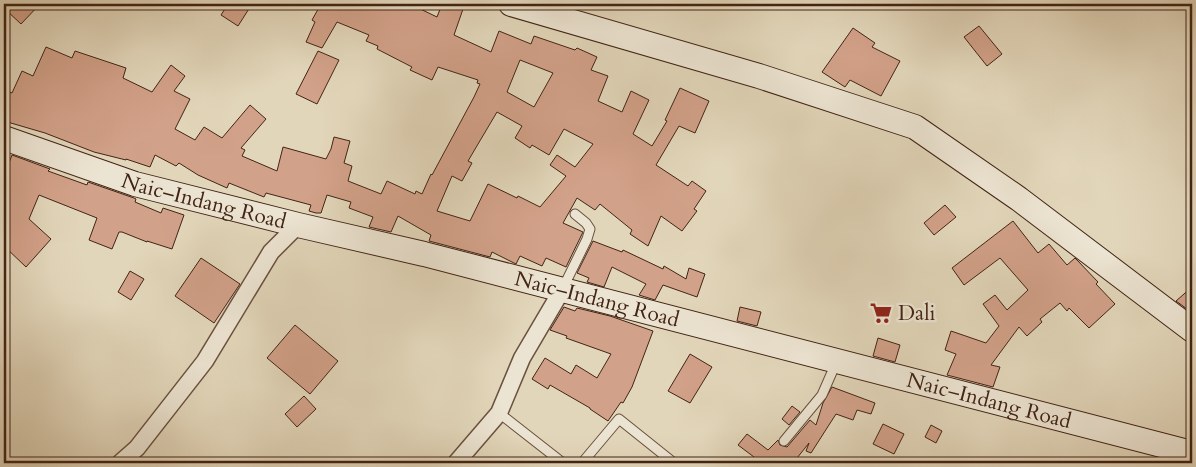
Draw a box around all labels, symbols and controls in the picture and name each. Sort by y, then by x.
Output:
street label: Naic–Indang Road [118,166,289,236]
street label: Naic–Indang Road [512,264,682,334]
place label: Dali [898,299,935,328]
supermarket icon: Dali [868,300,894,326]
street label: Naic–Indang Road [904,365,1075,436]

